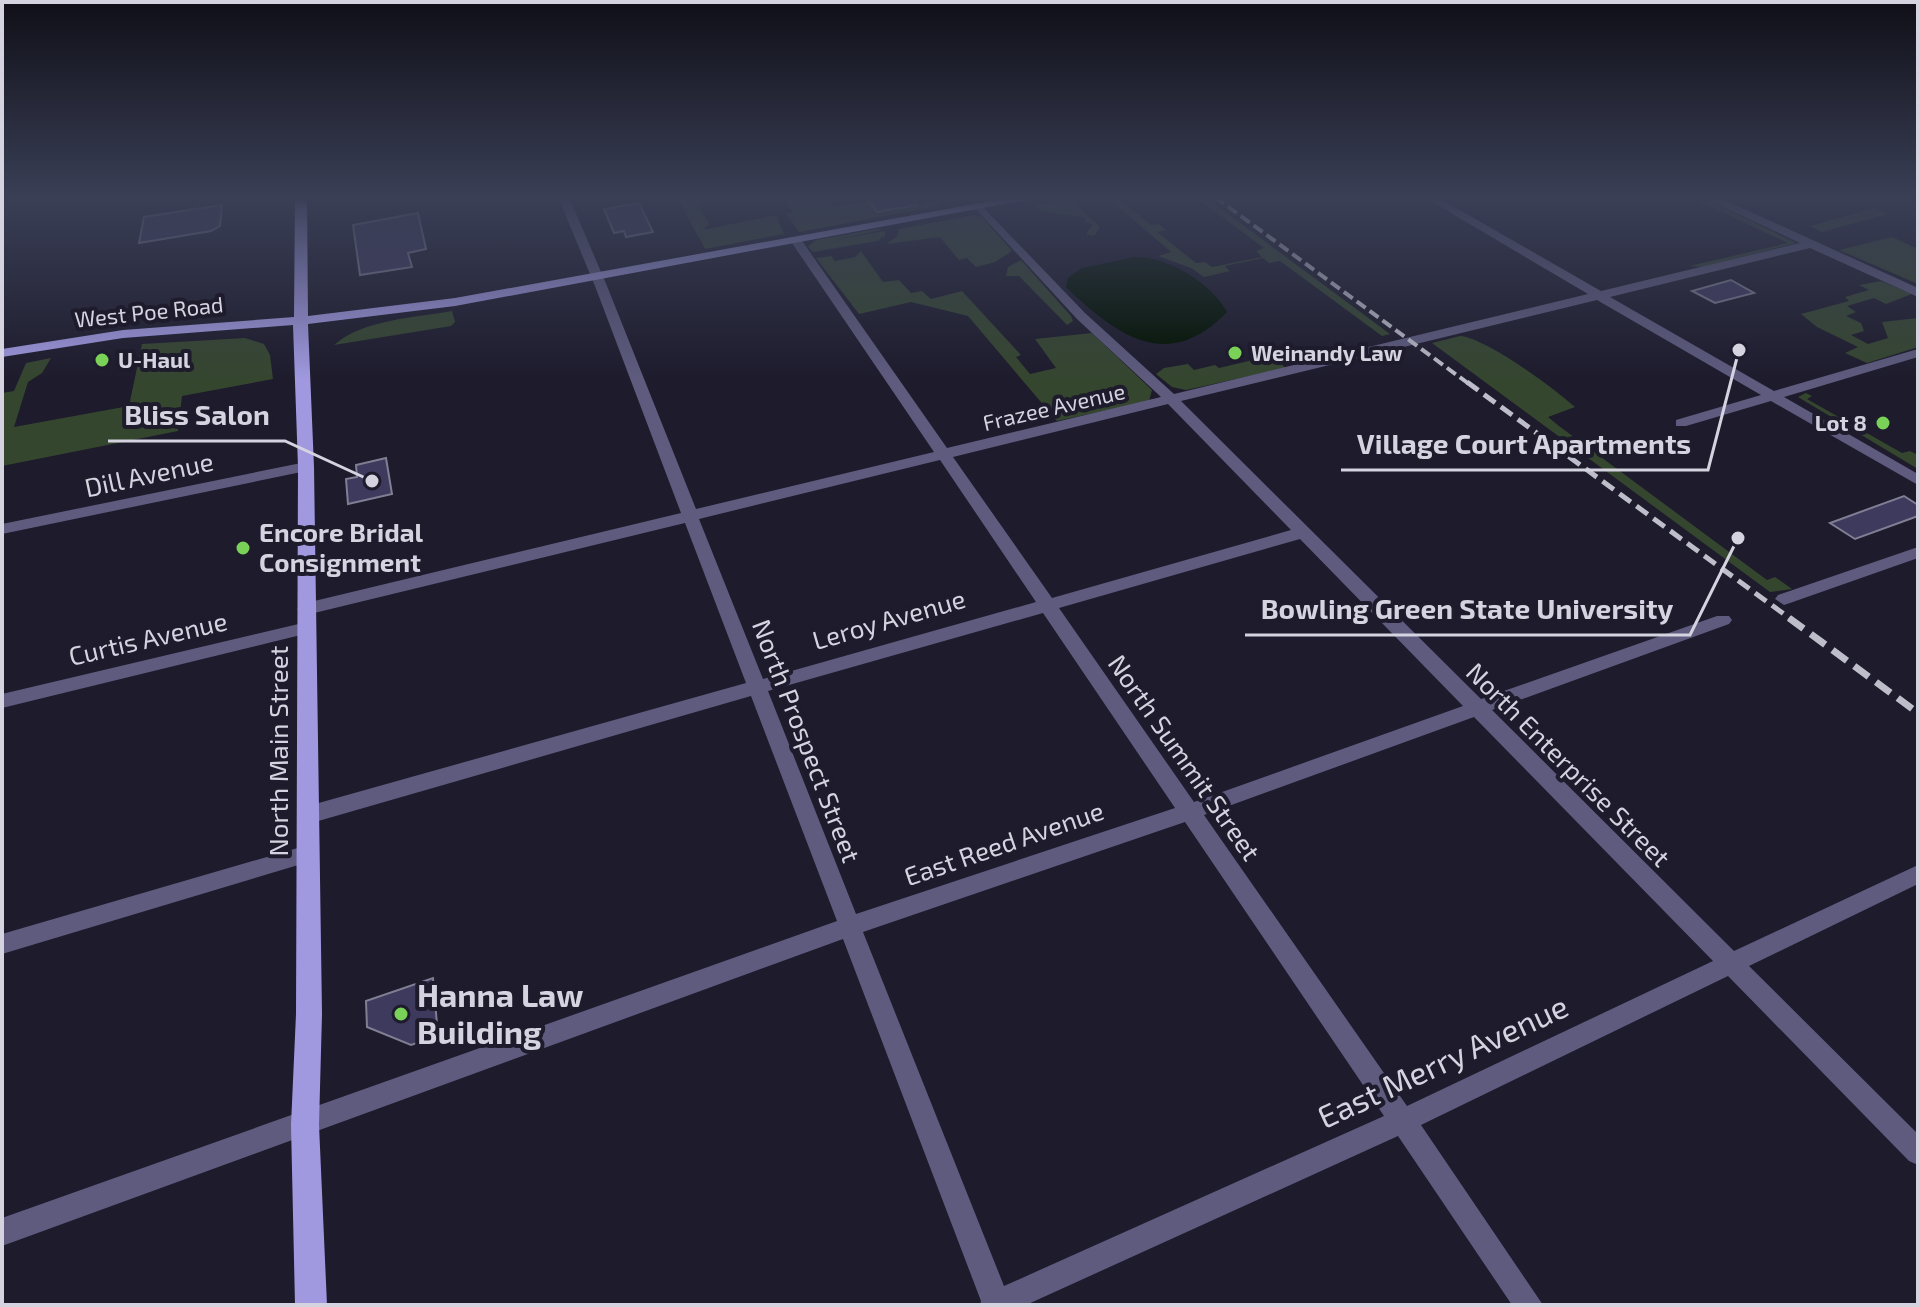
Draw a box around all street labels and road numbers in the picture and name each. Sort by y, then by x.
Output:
street label: West Poe Road [73,290,225,332]
street label: Frazee Avenue [980,377,1127,435]
street label: Dill Avenue [81,445,216,502]
street label: Leroy Avenue [809,582,969,655]
street label: Curtis Avenue [65,604,230,671]
street label: North Prospect Street [747,615,868,866]
street label: North Main Street [262,645,293,857]
street label: North Summit Street [1103,648,1268,866]
street label: North Enterprise Street [1461,656,1677,872]
street label: East Reed Avenue [900,794,1107,891]
street label: East Merry Avenue [1311,986,1573,1135]

